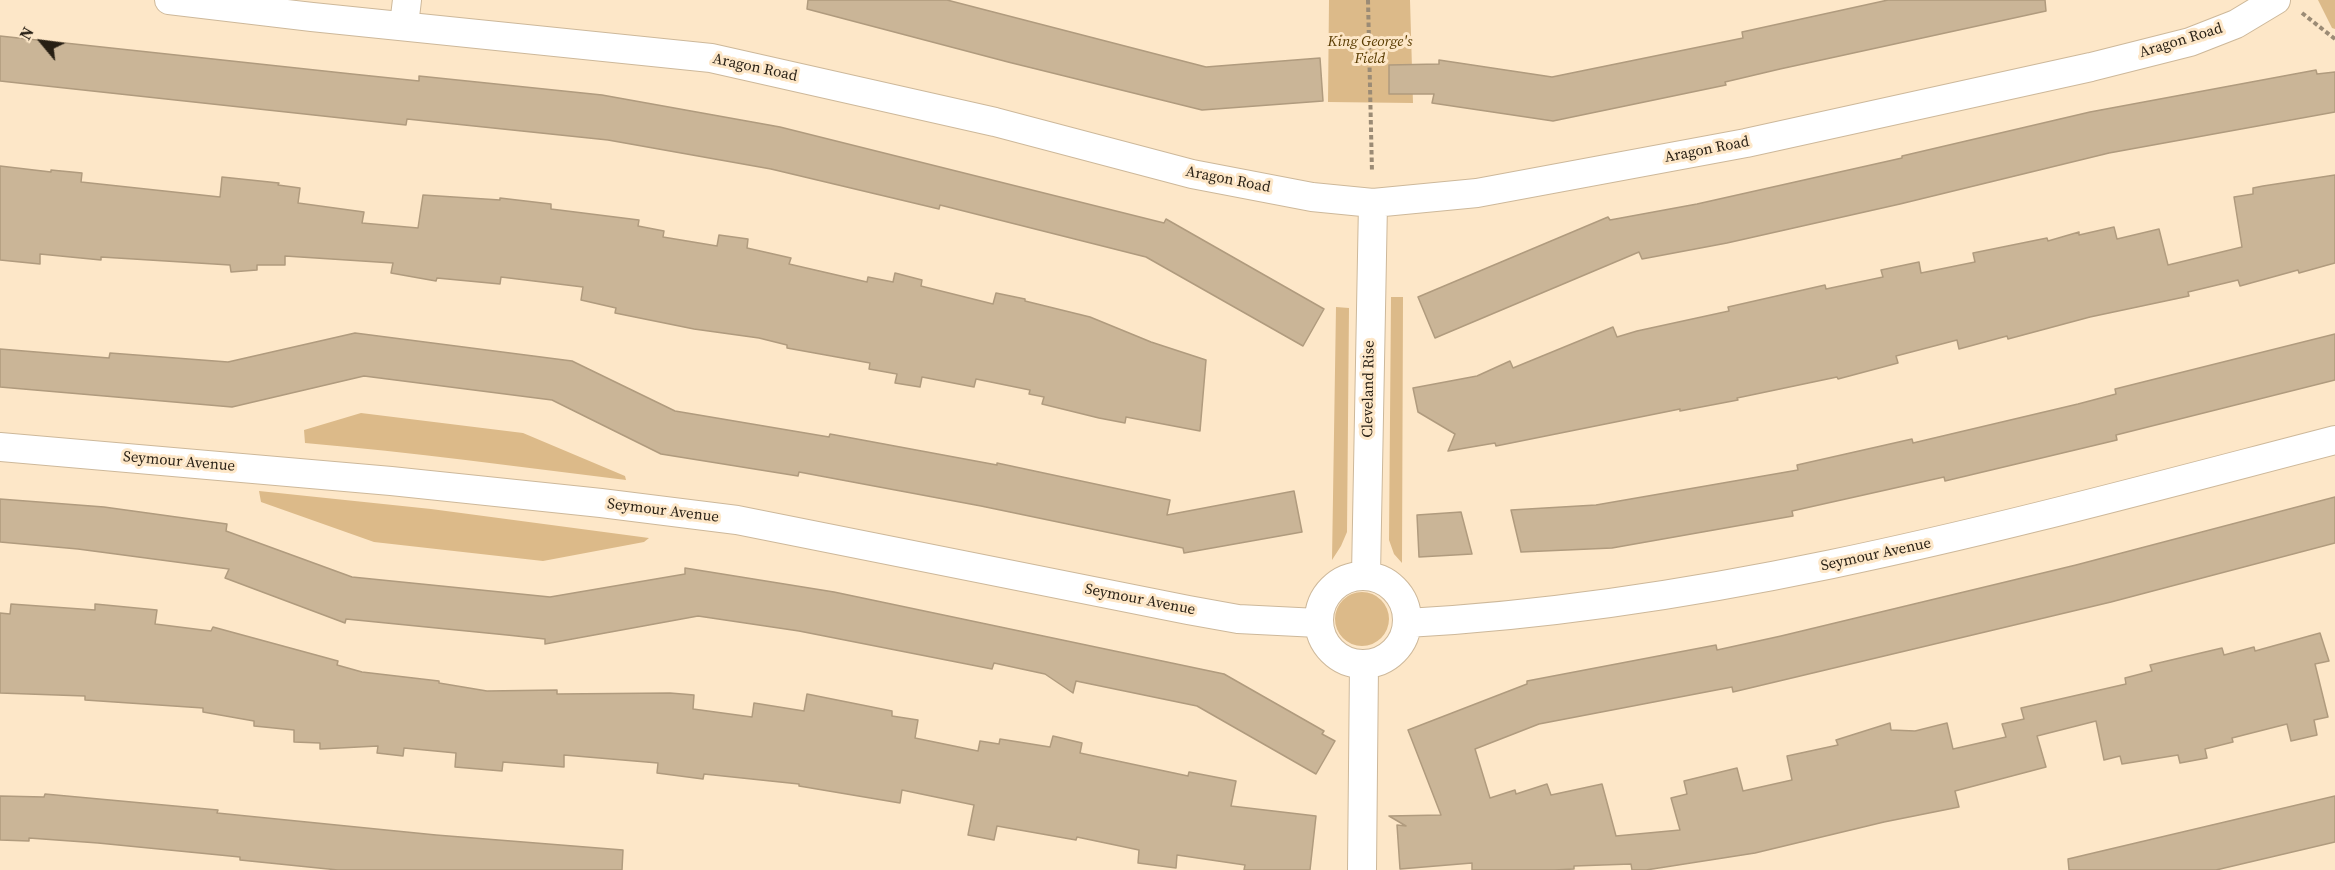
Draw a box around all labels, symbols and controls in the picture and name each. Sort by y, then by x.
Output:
north arrow [12,12,72,72]
street label: Aragon Road [2137,20,2225,62]
text: N [14,23,39,44]
park label: King George's Field [1328,33,1412,68]
street label: Aragon Road [711,50,799,86]
street label: Aragon Road [1663,133,1751,167]
street label: Aragon Road [1184,163,1272,197]
street label: Cleveland Rise [1359,340,1379,438]
street label: Seymour Avenue [122,448,236,476]
street label: Seymour Avenue [606,495,720,527]
street label: Seymour Avenue [1819,535,1933,575]
street label: Seymour Avenue [1083,580,1197,620]

